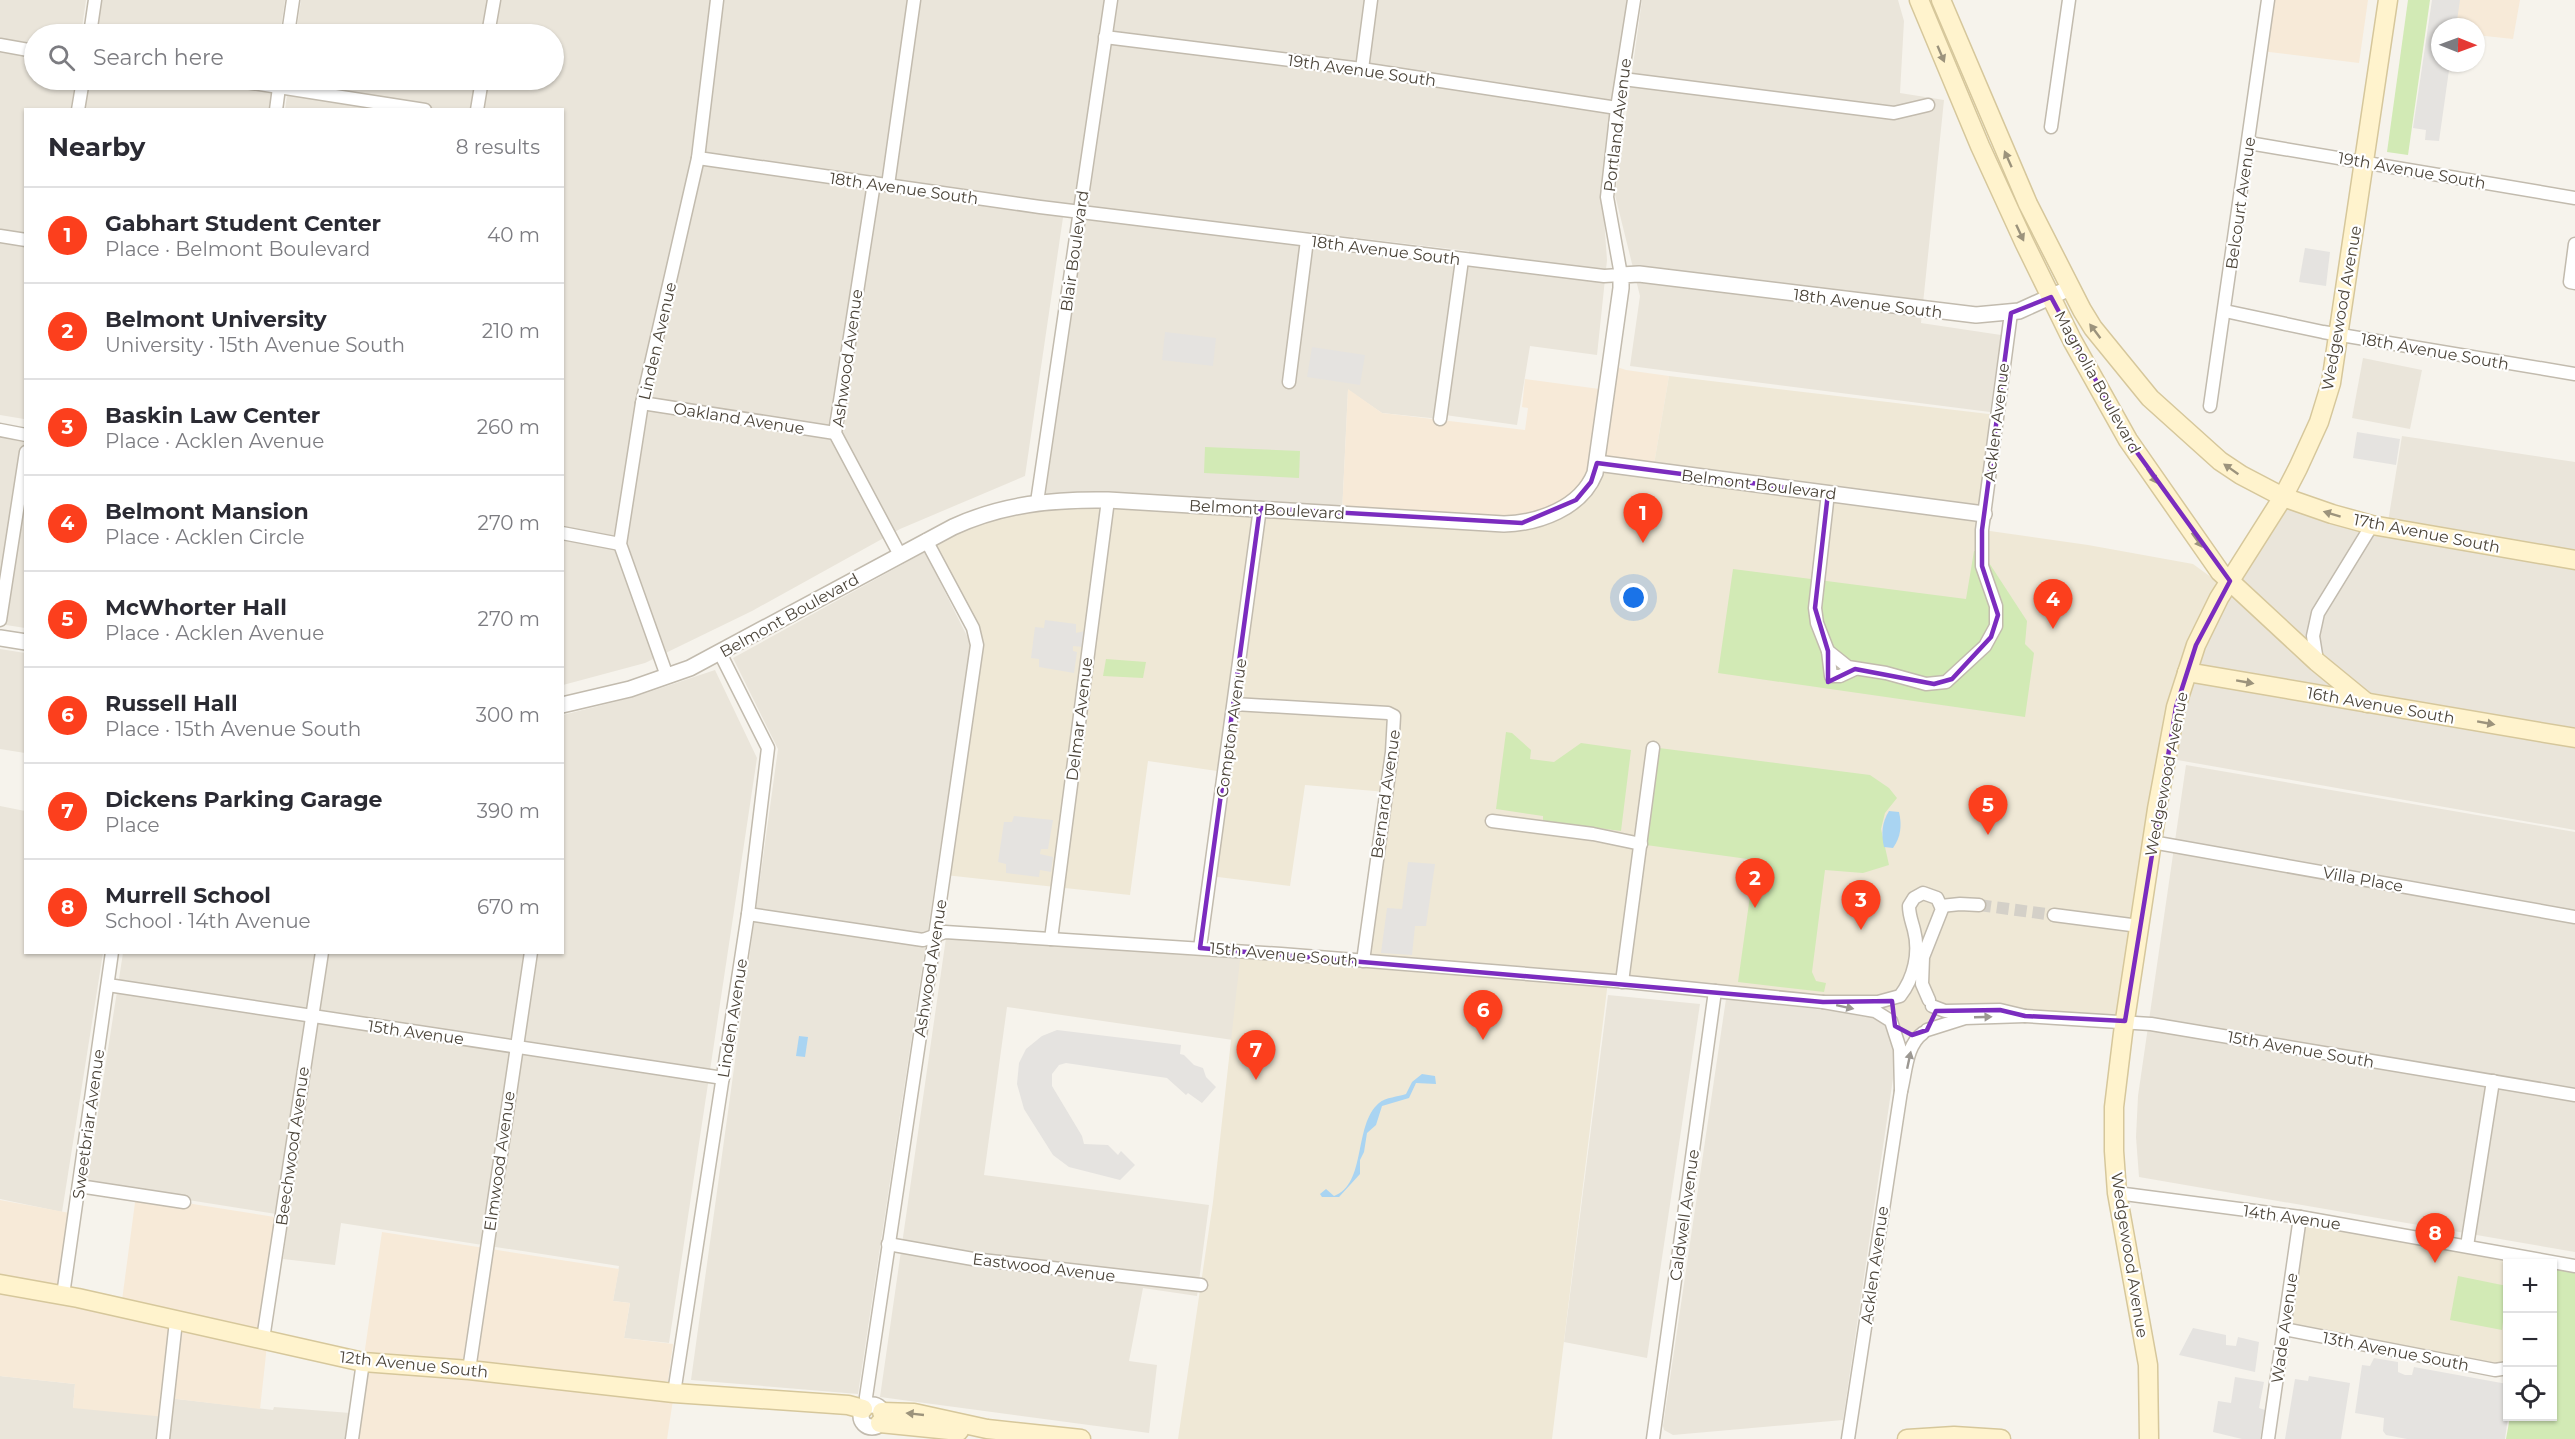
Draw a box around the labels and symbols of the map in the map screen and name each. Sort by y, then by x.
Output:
north arrow [2431,18,2485,72]
one-way arrow [1936,46,1946,64]
street label: 19th Avenue South [1286,51,1437,90]
street label: Portland Avenue [1600,57,1635,193]
street label: Belcourt Avenue [2222,136,2259,270]
street label: 19th Avenue South [2337,148,2487,193]
one-way arrow [2003,150,2013,168]
street label: 18th Avenue South [828,169,980,208]
street label: Blair Boulevard [1057,189,1092,313]
one-way arrow [2015,224,2024,241]
street label: Wedgewood Avenue [2318,224,2365,392]
street label: 18th Avenue South [1310,232,1462,269]
street label: Linden Avenue [635,280,680,402]
street label: 18th Avenue South [1792,285,1944,322]
street label: Ashwood Avenue [828,288,867,428]
street label: Magnolia Boulevard [2050,308,2145,457]
one-way arrow [2090,323,2102,338]
street label: 18th Avenue South [2359,329,2510,374]
street label: Acklen Avenue [1980,362,2013,482]
street label: Oakland Avenue [672,399,806,438]
one-way arrow [2224,463,2240,475]
street label: Belmont Boulevard [1680,466,1838,503]
one-way arrow [2146,468,2157,484]
pin: 1 [1624,494,1662,543]
street label: Belmont Boulevard [1189,496,1345,523]
one-way arrow [2323,509,2341,518]
street label: 17th Avenue South [2352,510,2502,557]
one-way arrow [2191,532,2203,548]
street label: Belmont Boulevard [716,569,862,662]
pin: 4 [2034,580,2072,629]
your location [1619,583,1648,612]
street label: Delmar Avenue [1062,656,1097,782]
street label: Compton Avenue [1212,657,1251,799]
one-way arrow [2235,678,2254,687]
street label: 16th Avenue South [2306,683,2456,728]
street label: Wedgewood Avenue [2141,690,2192,858]
one-way arrow [2477,719,2496,728]
street label: Bernard Avenue [1367,728,1404,860]
pin: 5 [1968,786,2008,835]
pin: 2 [1736,858,1774,908]
street label: Villa Place [2321,863,2405,896]
pin: 3 [1842,880,1880,930]
street label: Ashwood Avenue [910,898,951,1038]
street label: 15th Avenue South [1209,939,1359,970]
street label: Linden Avenue [714,957,751,1079]
pin: 6 [1464,990,1502,1040]
one-way arrow [1836,1003,1855,1012]
one-way arrow [1974,1012,1993,1021]
street label: 15th Avenue [367,1016,465,1049]
street label: 15th Avenue South [2226,1027,2376,1072]
pin: 7 [1236,1030,1276,1080]
street label: Sweetbriar Avenue [69,1048,108,1200]
one-way arrow [1904,1050,1914,1069]
street label: Beechwood Avenue [272,1065,313,1227]
street label: Elmwood Avenue [480,1090,519,1232]
street label: Caldwell Avenue [1666,1148,1703,1282]
street label: Wedgewood Avenue [2107,1171,2152,1339]
street label: 14th Avenue [2242,1201,2342,1234]
street label: Acklen Avenue [1857,1205,1892,1325]
pin: 8 [2416,1214,2454,1263]
street label: Eastwood Avenue [972,1249,1116,1286]
street label: Wade Avenue [2267,1272,2302,1385]
street label: 13th Avenue South [2321,1328,2471,1375]
street label: 12th Avenue South [339,1347,489,1382]
one-way arrow [906,1409,925,1419]

